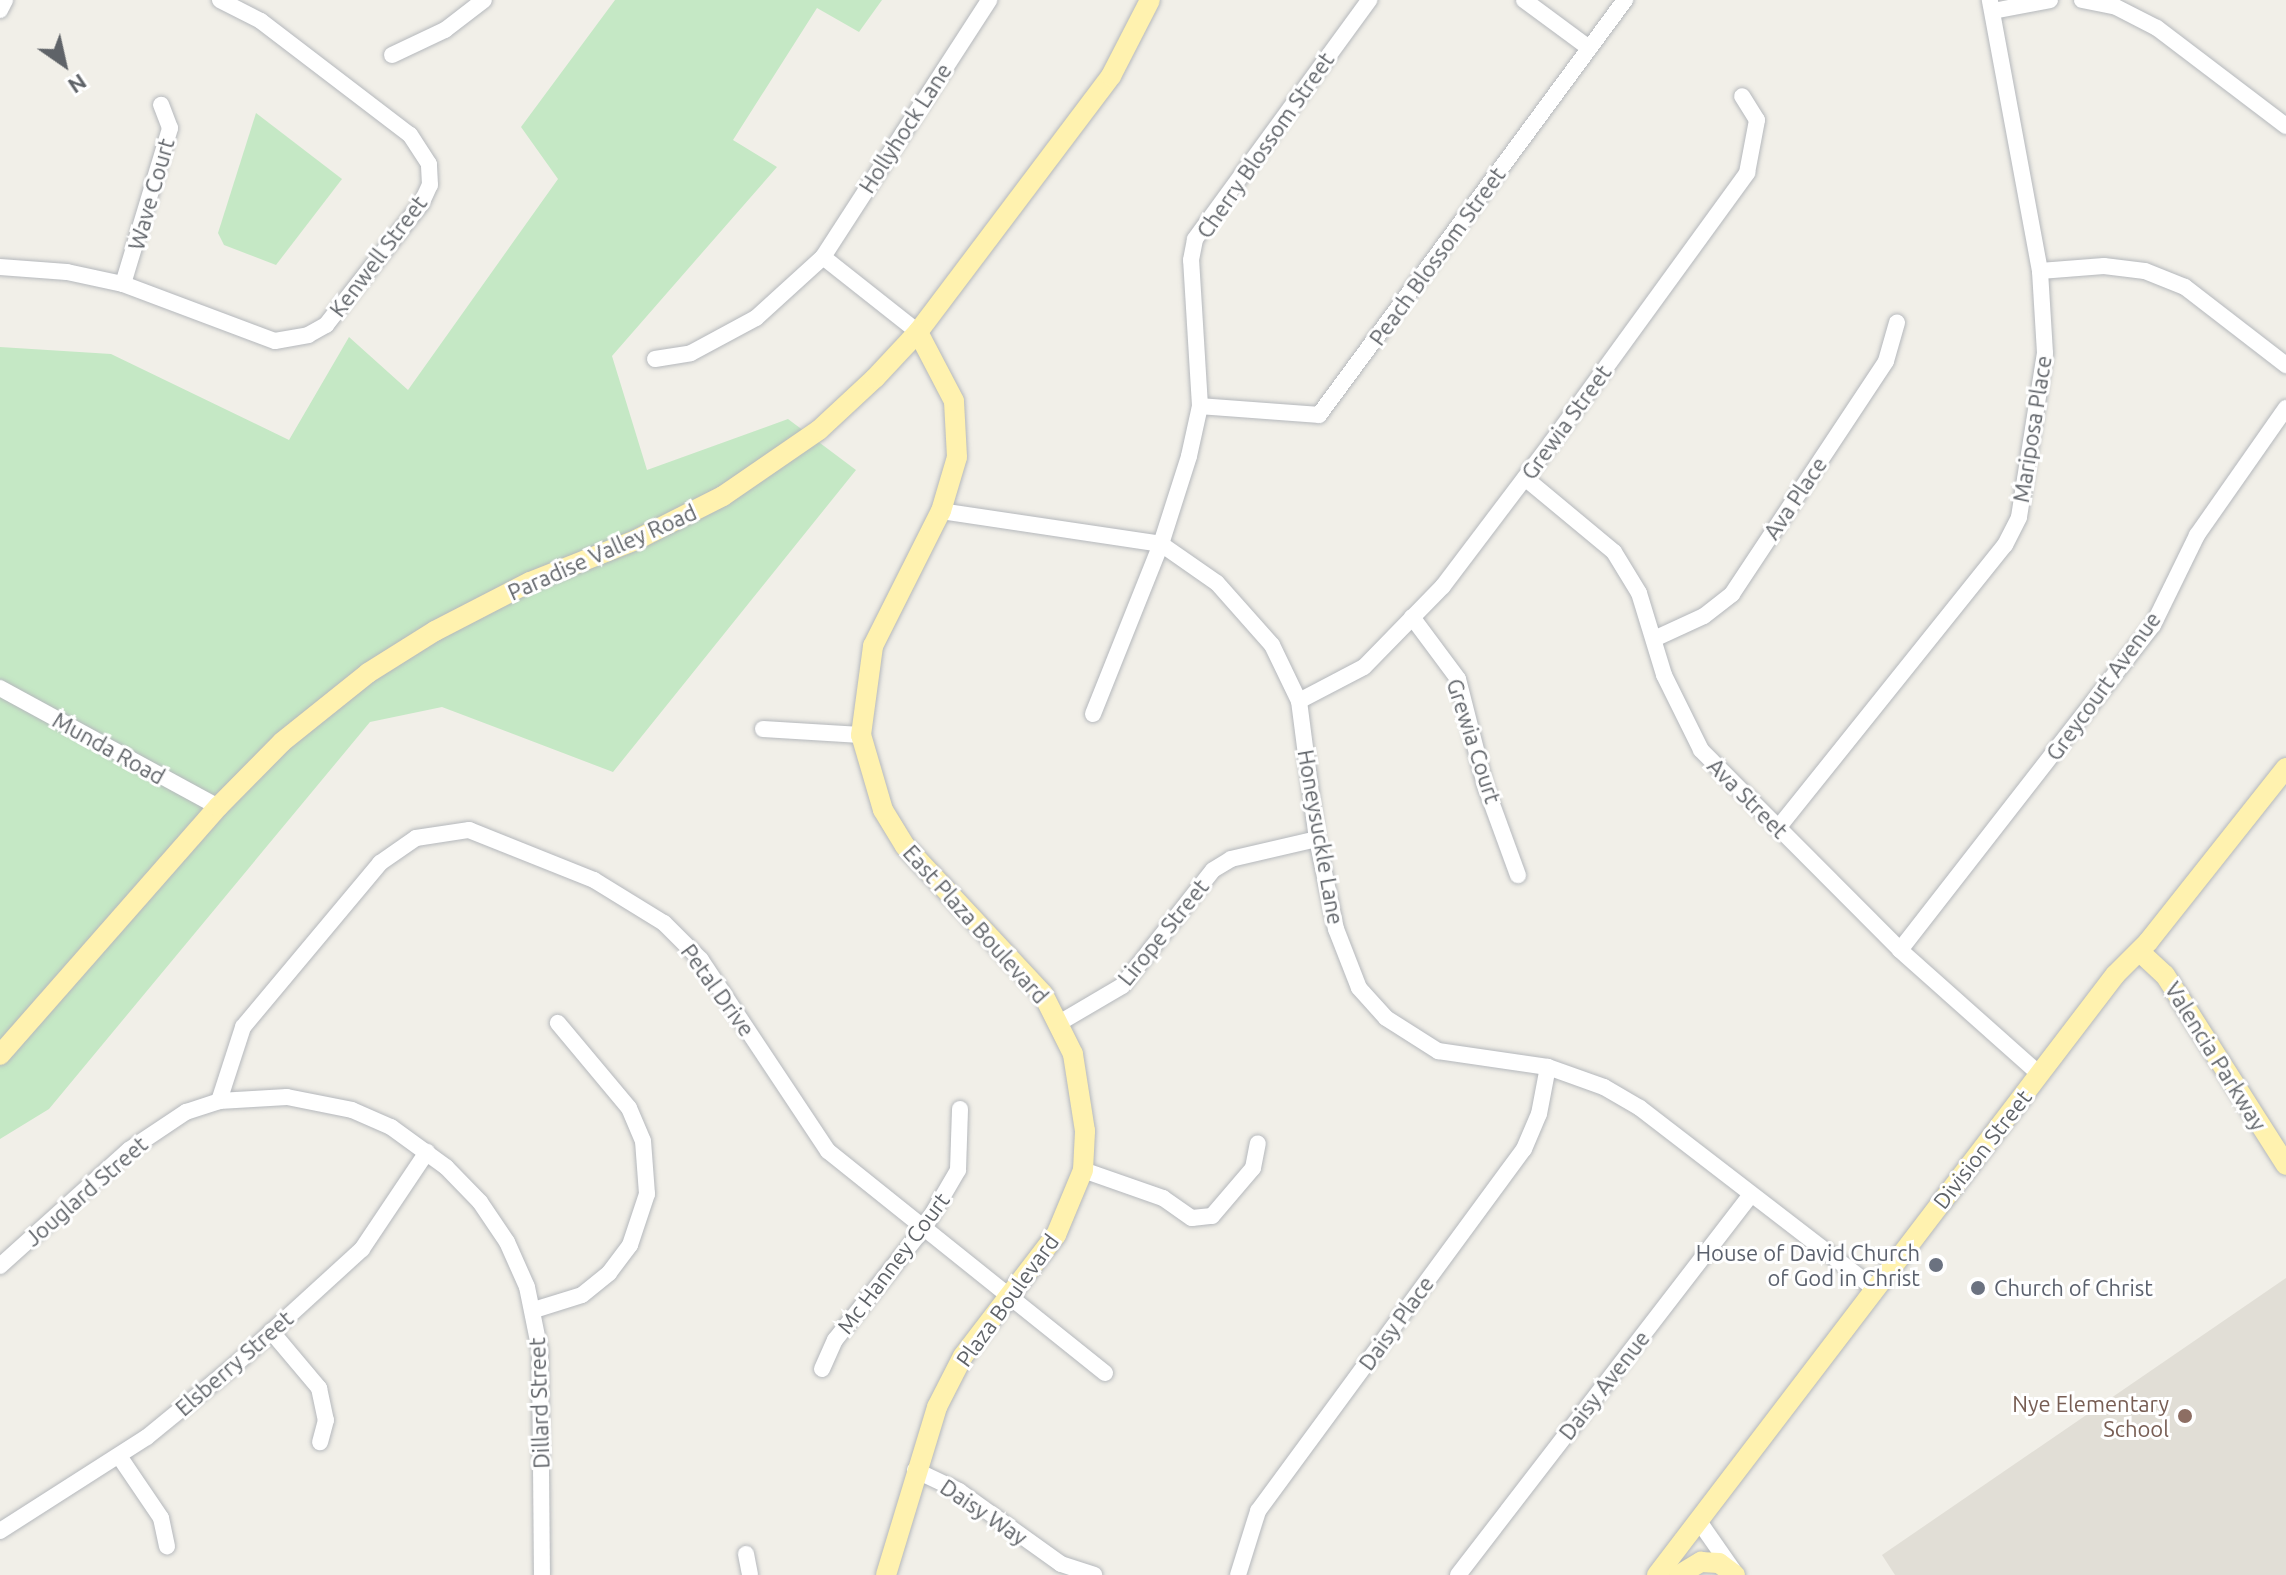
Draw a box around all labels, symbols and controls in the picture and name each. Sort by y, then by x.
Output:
north arrow [24,24,104,104]
street label: Cherry Blossom Street [1191,47,1339,243]
street label: Hollyhock Lane [853,58,957,198]
text: N [64,69,92,99]
street label: Wave Court [122,135,180,253]
street label: Peach Blossom Street [1363,162,1511,350]
street label: Kenwell Street [324,190,432,322]
street label: Mariposa Place [2007,354,2057,504]
street label: Grewia Street [1516,360,1616,484]
street label: Ava Place [1758,452,1832,544]
street label: Paradise Valley Road [504,499,700,605]
street label: Greycourt Avenue [2040,607,2166,765]
street label: Grewia Court [1441,675,1507,807]
street label: Munda Road [48,706,170,790]
street label: Honeysuckle Lane [1293,747,1349,927]
street label: Ava Street [1702,752,1794,844]
street label: East Plaza Boulevard [898,839,1054,1009]
street label: Lirope Street [1112,873,1214,991]
street label: Petal Drive [676,939,760,1041]
street label: Valencia Parkway [2160,977,2272,1135]
street label: Division Street [1927,1084,2037,1214]
street label: Jouglard Street [19,1131,153,1251]
street label: Mc Hanney Court [831,1187,955,1339]
street label: Plaza Boulevard [950,1229,1064,1371]
place label: House of David Church of God in Christ [1696,1239,1920,1290]
marker: House of David Church of God in Christ [1927,1256,1945,1274]
street label: Daisy Place [1353,1271,1439,1375]
place label: Church of Christ [1994,1275,2153,1301]
marker: Church of Christ [1969,1279,1987,1297]
street label: Elsberry Street [170,1305,298,1421]
street label: Daisy Avenue [1553,1325,1655,1445]
street label: Dillard Street [524,1337,554,1469]
place label: Nye Elementary School [2012,1390,2169,1442]
marker: Nye Elementary School [2176,1407,2194,1425]
street label: Daisy Way [936,1473,1032,1551]

